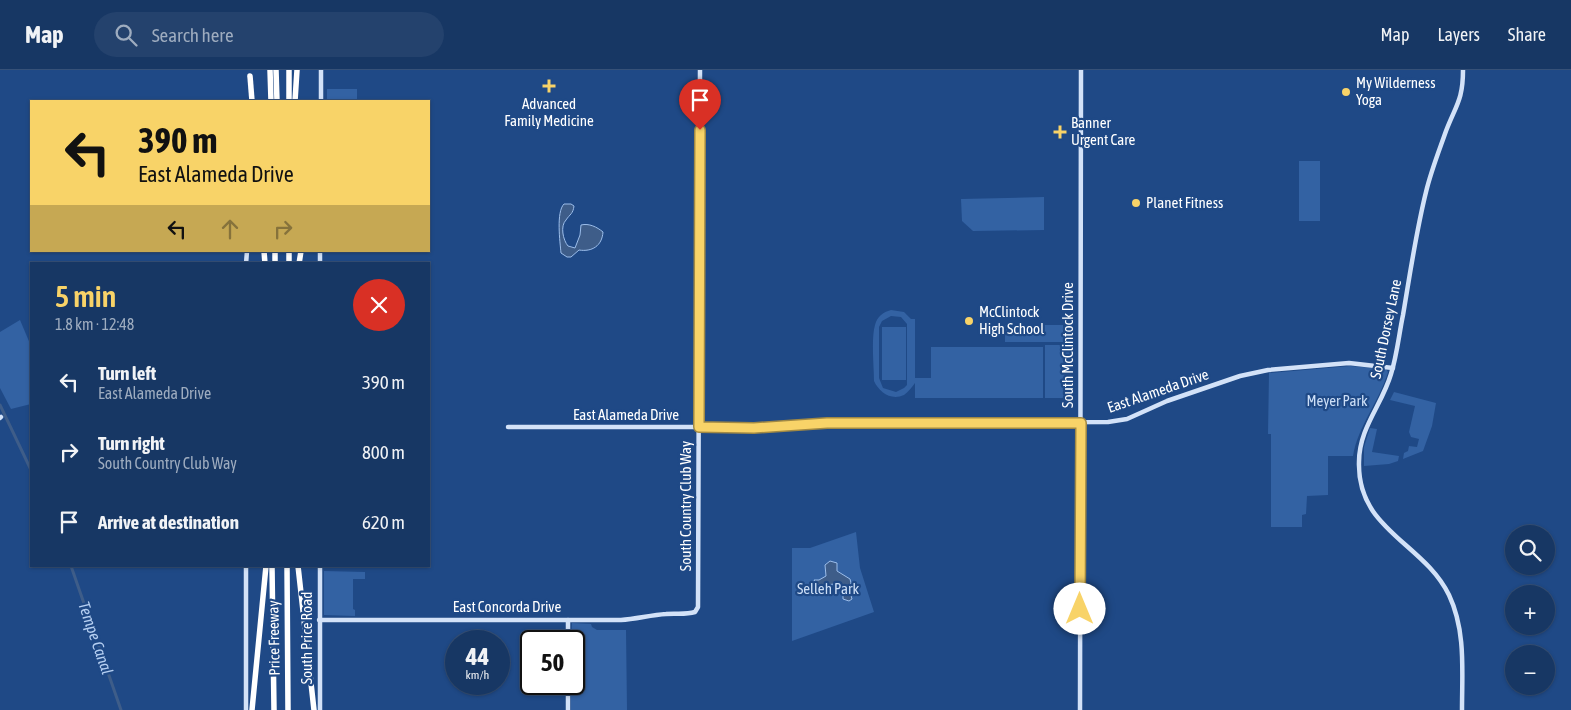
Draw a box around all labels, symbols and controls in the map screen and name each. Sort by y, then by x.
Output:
search box [94,12,444,57]
text: Map [25,21,64,48]
icon: search [112,21,140,49]
text: Search here [152,24,234,46]
text: Map [1380,24,1409,45]
text: Layers [1437,24,1480,45]
text: Share [1508,24,1546,45]
place label: My Wilderness Yoga [1356,74,1435,108]
marker: Advanced Family Medicine [542,79,556,93]
pin [679,79,721,130]
icon: arrive [686,86,714,114]
marker: My Wilderness Yoga [1340,86,1352,98]
place label: Advanced Family Medicine [504,95,594,129]
place label: Banner Urgent Care [1071,114,1136,148]
icon: left [55,120,120,185]
text: 390 m [138,120,217,160]
marker: Banner Urgent Care [1053,125,1067,139]
text: East Alameda Drive [138,161,294,187]
place label: Planet Fitness [1146,194,1223,211]
marker: Planet Fitness [1130,197,1142,209]
icon: left [163,215,191,243]
icon: ahead [216,215,244,243]
icon: right [269,215,297,243]
street label: South Dorsey Lane [1367,277,1404,380]
text: 5 min [55,279,116,313]
button: close [353,279,405,331]
street label: South McClintock Drive [1059,282,1076,408]
place label: McClintock High School [979,303,1044,337]
text: 1.8 km · 12:48 [55,315,134,333]
marker: McClintock High School [963,315,975,327]
text: Turn left [98,362,156,384]
street label: East Alameda Drive [1105,365,1211,416]
icon: left [55,368,83,396]
text: 390 m [362,371,405,393]
text: East Alameda Drive [98,384,211,402]
park label: Meyer Park [1306,392,1368,409]
street label: East Alameda Drive [573,406,679,423]
text: Turn right [98,432,165,454]
icon: right [55,438,83,466]
text: 800 m [362,441,405,463]
street label: South Country Club Way [677,441,694,571]
text: South Country Club Way [98,454,237,472]
icon: arrive [55,508,83,536]
text: Arrive at destination [98,511,239,533]
text: 620 m [362,511,405,533]
map controls [1505,525,1555,695]
button: search [1505,525,1555,575]
park label: Selleh Park [797,580,859,597]
position arrow [1053,582,1105,634]
button: + [1505,585,1555,635]
street label: South Price Road [298,592,315,684]
street label: East Concorda Drive [453,598,561,615]
water label: Tempe Canal [74,599,117,677]
street label: Price Freeway [264,600,283,676]
speed limit sign: 50 [520,630,585,695]
text: 44 [466,642,489,670]
button: − [1505,645,1555,695]
text: km/h [466,668,489,682]

